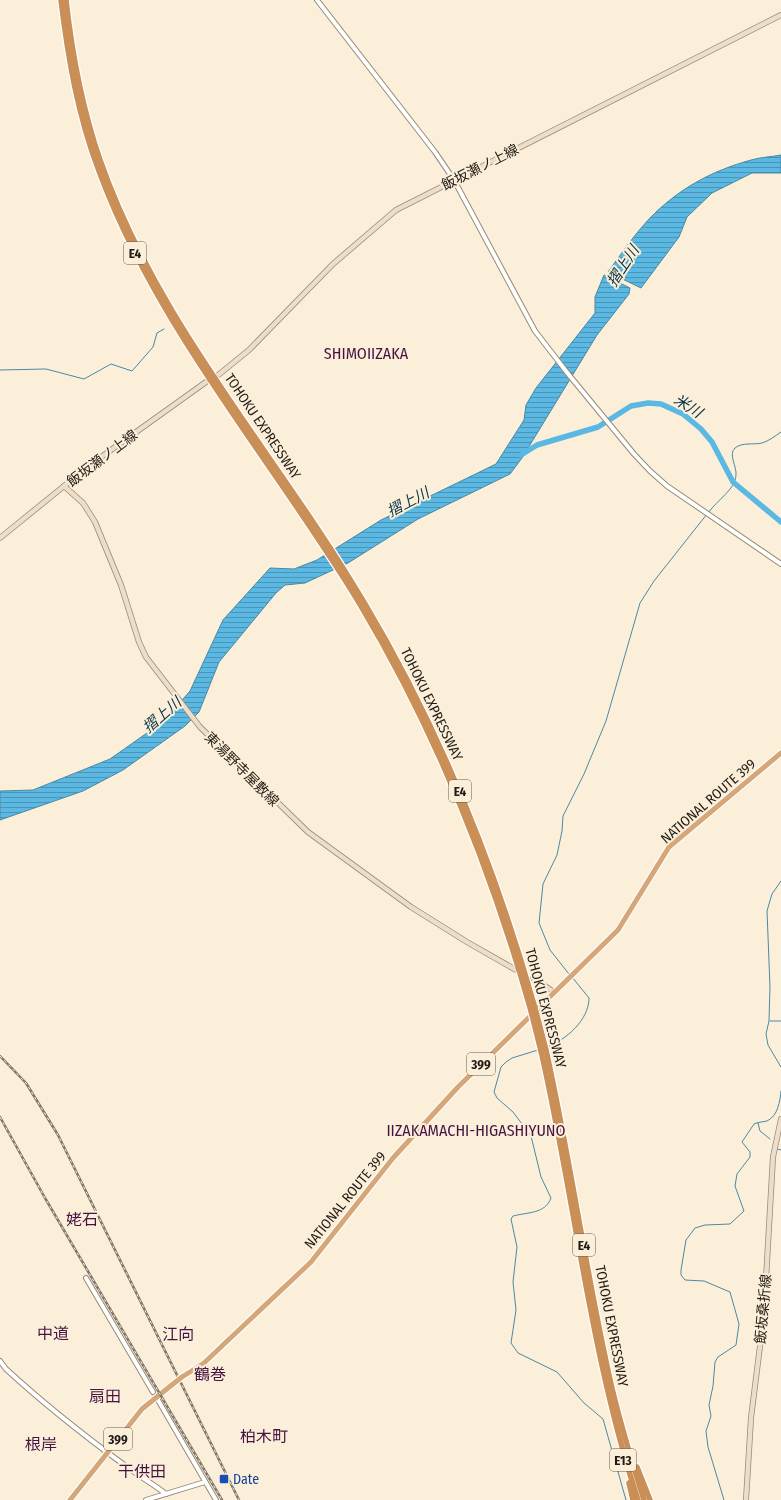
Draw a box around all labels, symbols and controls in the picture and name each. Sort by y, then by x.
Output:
street label: 飯坂瀬ノ上線 [439,141,522,194]
water label: 摺上川 [603,241,644,290]
road number: E4 [124,242,146,264]
district label: SHIMOIIZAKA [324,344,409,363]
street label: TOHOKU EXPRESSWAY [221,370,304,482]
water label: 米川 [671,390,707,423]
street label: 飯坂瀬ノ上線 [64,426,141,490]
water label: 摺上川 [384,483,434,521]
street label: TOHOKU EXPRESSWAY [397,645,466,763]
water label: 摺上川 [139,692,186,737]
street label: 東湯野寺屋敷線 [201,729,282,810]
street label: NATIONAL ROUTE 399 [657,755,759,847]
road number: E4 [449,780,471,802]
street label: TOHOKU EXPRESSWAY [521,946,570,1070]
road number: 399 [467,1053,495,1075]
district label: IIZAKAMACHI-HIGASHIYUNO [386,1121,566,1140]
street label: NATIONAL ROUTE 399 [301,1148,390,1252]
district label: 姥石 [66,1210,98,1229]
road number: E4 [573,1234,595,1256]
street label: TOHOKU EXPRESSWAY [591,1264,632,1388]
street label: 飯坂桑折線 [752,1273,775,1345]
district label: 中道 [37,1324,69,1343]
district label: 江向 [162,1325,194,1344]
district label: 鶴巻 [194,1365,226,1384]
district label: 扇田 [89,1387,121,1406]
district label: 柏木町 [240,1427,288,1446]
road number: 399 [104,1428,132,1450]
district label: 根岸 [25,1435,57,1454]
road number: E13 [610,1449,636,1471]
district label: 干供田 [118,1462,166,1481]
place label: Date [233,1471,259,1488]
marker: Date [218,1473,230,1485]

